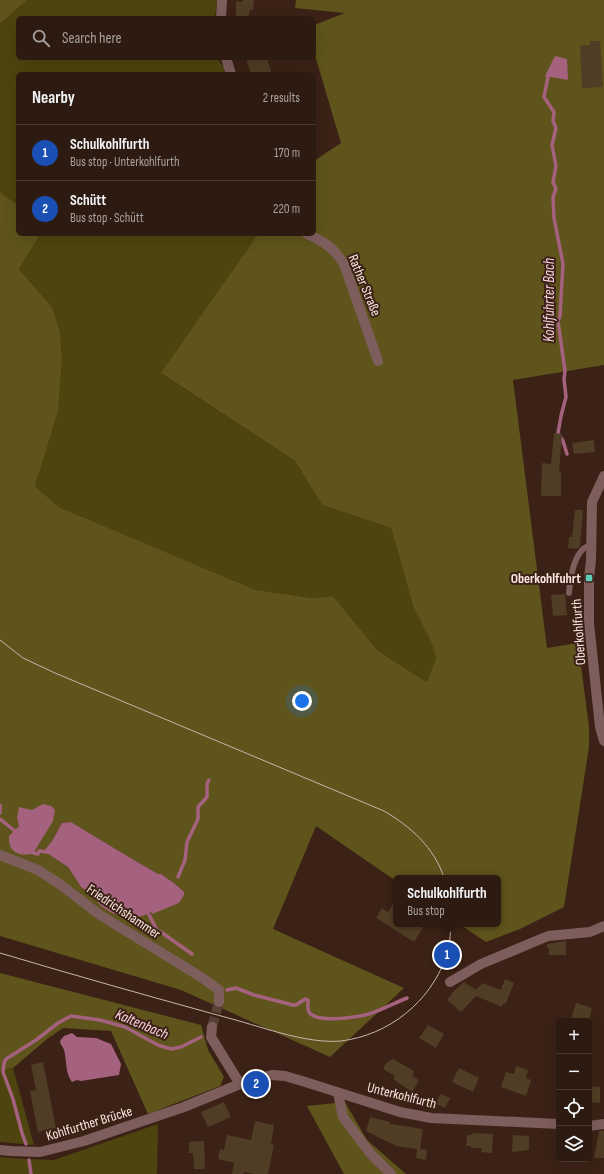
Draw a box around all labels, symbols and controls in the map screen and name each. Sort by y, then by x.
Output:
search box [16,16,316,60]
icon: search [30,27,52,49]
text: Search here [62,29,122,48]
text: Nearby [32,88,75,108]
text: 2 results [263,90,300,106]
text: Schulkohlfurth [70,135,149,154]
text: 1 [42,145,48,161]
text: 170 m [274,145,300,161]
text: Bus stop · Unterkohlfurth [70,154,180,170]
text: Schütt [70,191,106,210]
text: 2 [42,201,48,217]
text: 220 m [273,201,300,217]
text: Bus stop · Schütt [70,210,144,226]
street label: Rather Straße [345,252,385,318]
water label: Kohlfuhrter Bach [540,258,559,342]
place label: Oberkohlfuhrt [511,570,581,587]
marker: Oberkohlfuhrt [584,573,594,583]
street label: Oberkohlfurth [568,598,589,666]
your location [292,691,312,711]
popup [393,875,501,927]
street label: Friedrichshammer [83,880,164,942]
text: Schulkohlfurth [407,884,487,903]
text: Bus stop [407,903,445,919]
pin: 1 [434,940,460,970]
water label: Kaltenbach [112,1005,171,1044]
map controls [556,1018,592,1162]
button: + [556,1018,592,1054]
button: − [556,1054,592,1090]
pin: 2 [243,1069,269,1099]
street label: Unterkohlfurth [366,1079,438,1112]
button: locate [556,1090,592,1126]
street label: Kohlfurther Brücke [44,1102,134,1145]
button: layers [556,1126,592,1162]

